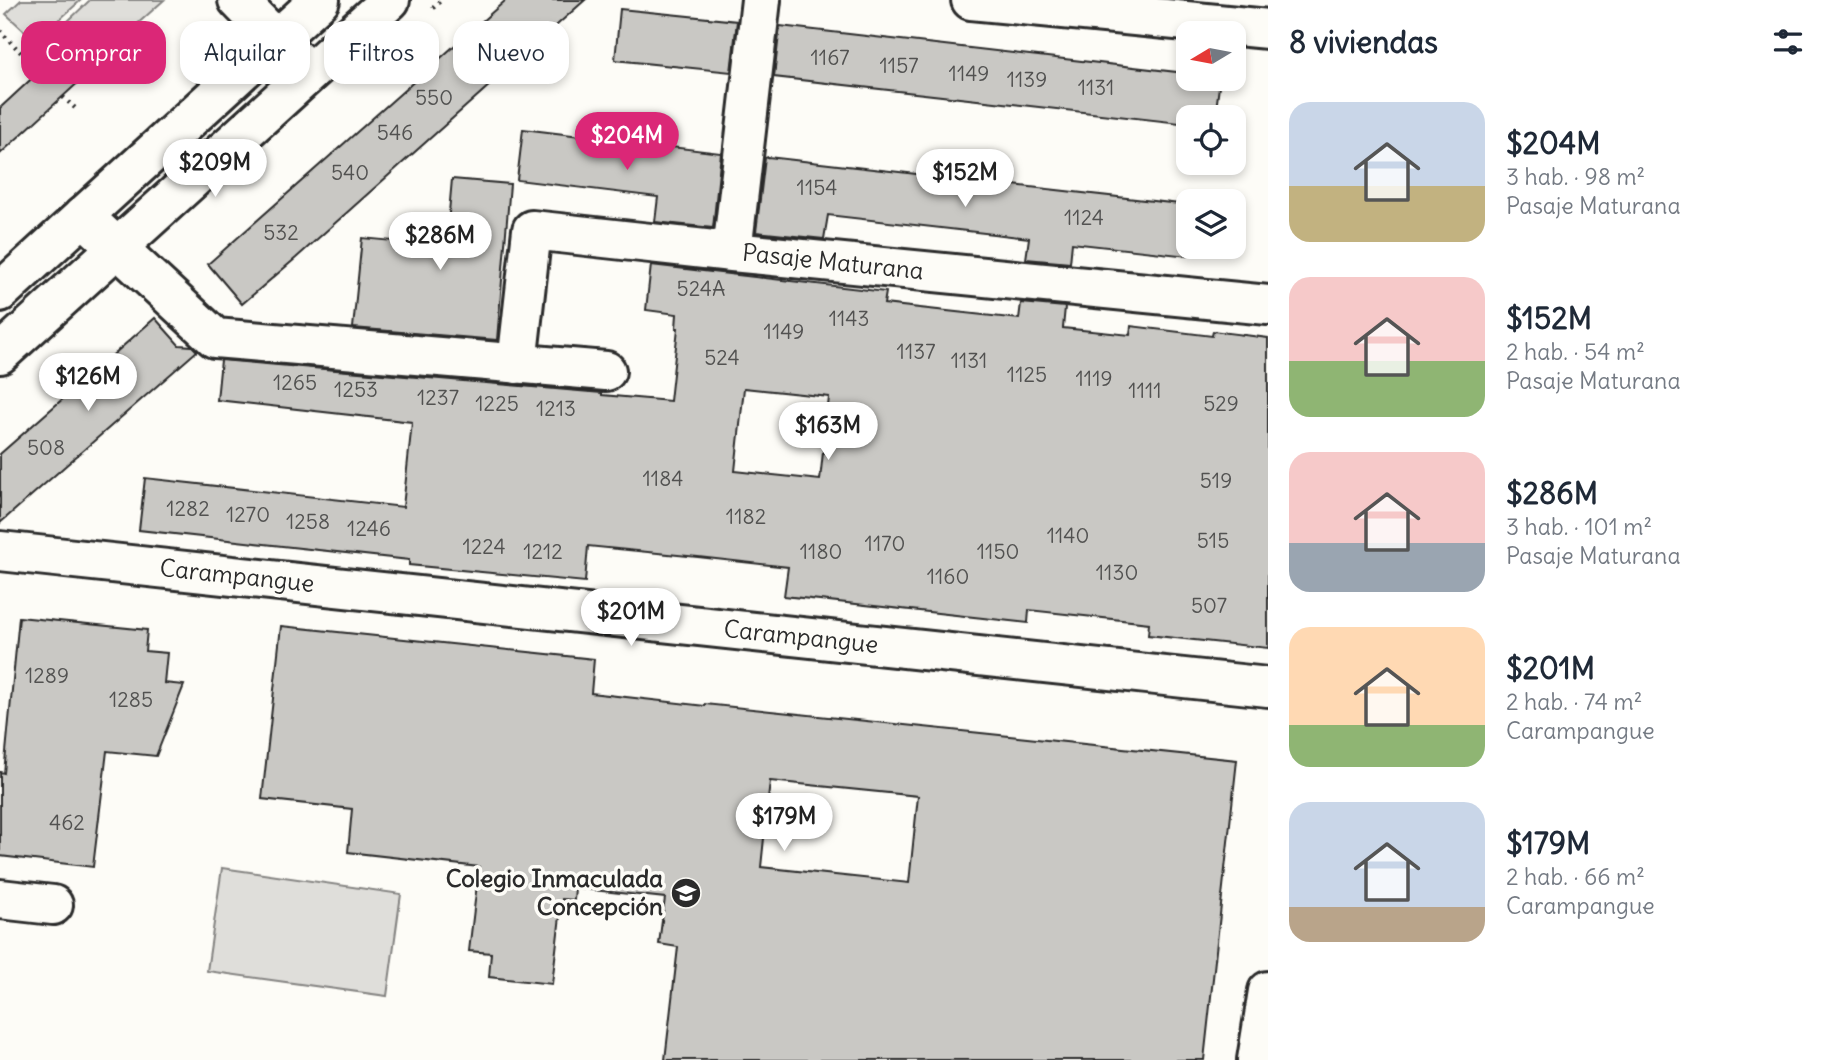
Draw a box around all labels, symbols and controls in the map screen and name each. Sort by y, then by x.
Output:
chip: Comprar [21,21,166,84]
chip: Alquilar [180,21,310,84]
chip: Filtros [324,21,439,84]
chip: Nuevo [453,21,569,84]
north arrow [1176,21,1246,91]
map controls [1176,21,1246,259]
text: 8 viviendas [1289,23,1438,61]
icon: filters [1769,23,1807,61]
house number: 1167 [810,44,850,71]
house number: 1157 [879,52,919,79]
house number: 1149 [949,60,989,87]
house number: 1139 [1007,66,1047,93]
house number: 1131 [1078,74,1114,101]
house number: 550 [415,84,453,111]
button: locate [1176,105,1246,175]
pin: $204M [578,113,676,172]
house number: 546 [377,119,413,146]
text: $204M [591,120,663,149]
text: $204M [1506,124,1601,162]
icon: home [1345,130,1429,214]
pin: $209M [166,140,264,199]
text: $209M [179,147,251,176]
pin: $152M [916,150,1014,209]
text: $152M [932,157,998,186]
house number: 540 [331,159,369,186]
text: 3 hab. · 98 m² [1506,162,1645,191]
house number: 1154 [797,174,837,201]
button: layers [1176,189,1246,259]
text: Pasaje Maturana [1506,191,1681,220]
house number: 1124 [1064,204,1104,231]
pin: $286M [391,212,489,272]
house number: 532 [263,219,299,246]
text: $286M [405,220,475,249]
street label: Pasaje Maturana [741,237,925,285]
house number: 524A [677,275,725,302]
text: $152M [1506,299,1592,337]
house number: 1143 [829,305,869,332]
icon: home [1345,305,1429,389]
house number: 1149 [764,318,804,345]
text: 2 hab. · 54 m² [1506,337,1645,366]
house number: 1137 [897,338,935,365]
house number: 524 [704,344,740,371]
house number: 1131 [951,347,987,374]
pin: $126M [39,354,137,413]
text: $126M [55,361,121,390]
house number: 1125 [1007,361,1047,388]
house number: 1119 [1075,365,1113,392]
text: Pasaje Maturana [1506,366,1681,395]
house number: 1265 [273,369,317,396]
house number: 1253 [334,376,378,403]
house number: 1111 [1128,377,1162,404]
house number: 1237 [417,384,459,411]
house number: 1225 [475,390,519,417]
house number: 529 [1203,390,1239,417]
house number: 1213 [536,395,576,422]
pin: $163M [779,402,877,462]
text: $163M [795,410,861,439]
house number: 508 [27,434,65,461]
house number: 1184 [643,465,683,492]
house number: 519 [1200,467,1232,494]
text: $286M [1506,474,1598,512]
icon: home [1345,480,1429,564]
house number: 1282 [166,495,210,522]
house number: 1270 [226,501,270,528]
house number: 1182 [726,503,766,530]
house number: 1258 [286,508,330,535]
text: 3 hab. · 101 m² [1506,512,1652,541]
house number: 1246 [347,515,391,542]
house number: 1140 [1047,522,1089,549]
house number: 515 [1197,527,1229,554]
house number: 1170 [865,530,905,557]
house number: 1224 [462,533,506,560]
house number: 1212 [523,538,563,565]
house number: 1180 [800,538,842,565]
house number: 1150 [977,538,1019,565]
text: Pasaje Maturana [1506,541,1681,570]
street label: Carampangue [158,552,316,598]
house number: 1130 [1096,559,1138,586]
house number: 1160 [927,563,969,590]
pin: $201M [582,588,680,648]
house number: 507 [1191,592,1227,619]
text: $201M [597,596,665,625]
street label: Carampangue [722,613,880,659]
text: $201M [1506,649,1595,687]
icon: home [1345,655,1429,739]
house number: 1289 [25,662,69,689]
house number: 1285 [109,686,153,713]
text: 2 hab. · 74 m² [1506,687,1642,716]
text: Carampangue [1506,716,1655,745]
pin: $179M [735,794,833,853]
text: $179M [752,801,816,830]
house number: 462 [49,809,85,836]
text: $179M [1506,824,1590,862]
icon: home [1345,830,1429,914]
text: 2 hab. · 66 m² [1506,862,1645,891]
place label: Colegio Inmaculada Concepción [446,863,663,921]
school or university icon: Colegio Inmaculada Concepción [669,876,703,910]
text: Carampangue [1506,891,1655,920]

